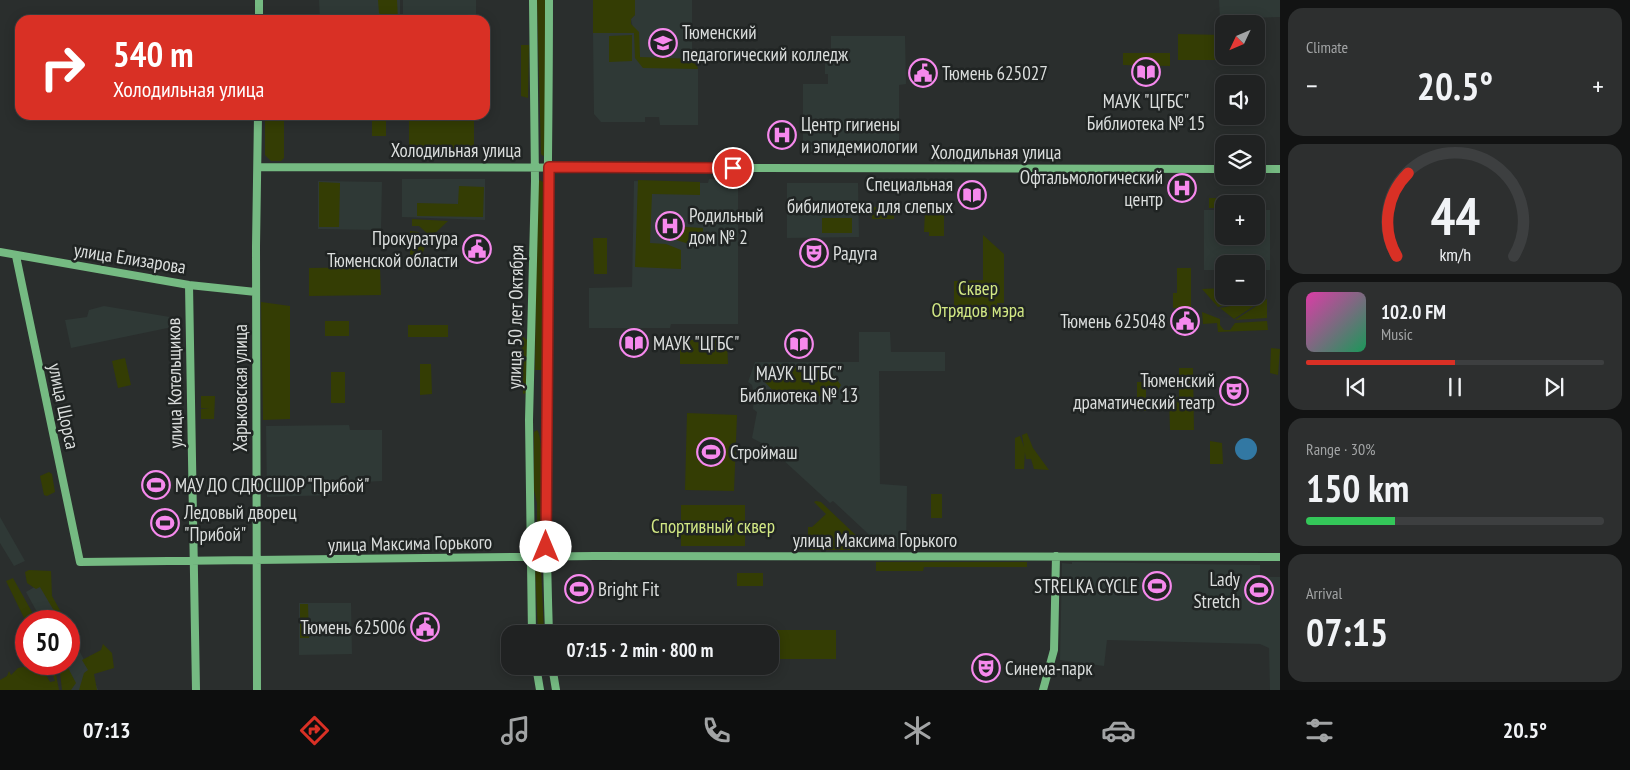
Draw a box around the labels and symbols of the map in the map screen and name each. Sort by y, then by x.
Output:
north arrow [1215,15,1265,65]
place label: Тюменский педагогический колледж [682,20,849,66]
school or university icon: Тюменский педагогический колледж [648,28,678,58]
library icon: МАУК "ЦГБС" Библиотека № 15 [1131,57,1161,87]
public building icon: Тюмень 625027 [908,58,938,88]
place label: Тюмень 625027 [942,61,1048,85]
place label: МАУК "ЦГБС" Библиотека № 15 [1087,89,1205,135]
place label: Центр гигиены и эпидемиологии [801,112,918,158]
hospital icon: Центр гигиены и эпидемиологии [767,120,797,150]
street label: Холодильная улица [391,138,521,162]
street label: Холодильная улица [931,140,1061,164]
pin [712,147,754,189]
place label: Офтальмологический центр [1020,165,1163,211]
place label: Специальная бибилиотека для слепых [787,172,953,218]
hospital icon: Офтальмологический центр [1167,173,1197,203]
library icon: Специальная бибилиотека для слепых [957,180,987,210]
place label: Родильный дом № 2 [689,203,764,249]
hospital icon: Родильный дом № 2 [655,211,685,241]
place label: Прокуратура Тюменской области [327,226,458,272]
public building icon: Прокуратура Тюменской области [462,234,492,264]
street label: улица Елизарова [72,237,188,279]
theatre icon: Радуга [799,238,829,268]
place label: Радуга [833,241,877,265]
street label: улица 50 лет Октября [502,245,528,389]
park label: Сквер Отрядов мэра [931,276,1025,322]
public building icon: Тюмень 625048 [1170,306,1200,336]
place label: Тюмень 625048 [1060,309,1166,333]
street label: улица Котельщиков [161,317,187,449]
street label: Харьковская улица [228,324,252,452]
library icon: МАУК "ЦГБС" [619,328,649,358]
library icon: МАУК "ЦГБС" Библиотека № 13 [784,329,814,359]
place label: МАУК "ЦГБС" [653,331,740,355]
street label: улица Щорса [43,361,85,451]
place label: МАУК "ЦГБС" Библиотека № 13 [740,361,858,407]
place label: Тюменский драматический театр [1073,368,1215,414]
theatre icon: Тюменский драматический театр [1219,376,1249,406]
sports icon: Строймаш [696,437,726,467]
place label: Строймаш [730,440,797,464]
sports icon: МАУ ДО СДЮСШОР "Прибой" [141,470,171,500]
place label: МАУ ДО СДЮСШОР "Прибой" [175,473,369,497]
place label: Ледовый дворец "Прибой" [183,500,297,546]
sports icon: Ледовый дворец "Прибой" [150,508,180,538]
park label: Спортивный сквер [651,514,775,538]
position arrow [519,520,571,572]
street label: улица Максима Горького [793,528,957,552]
street label: улица Максима Горького [328,530,492,556]
place label: Lady Stretch [1193,567,1241,613]
sports icon: STRELKA CYCLE [1142,571,1172,601]
sports icon: Bright Fit [564,574,594,604]
place label: STRELKA CYCLE [1034,574,1138,598]
sports icon: Lady Stretch [1244,575,1274,605]
place label: Bright Fit [598,577,660,601]
speed limit sign: 50 [15,610,80,675]
public building icon: Тюмень 625006 [410,612,440,642]
place label: Тюмень 625006 [300,615,406,639]
theatre icon: Синема-парк [971,653,1001,683]
place label: Синема-парк [1005,656,1093,680]

